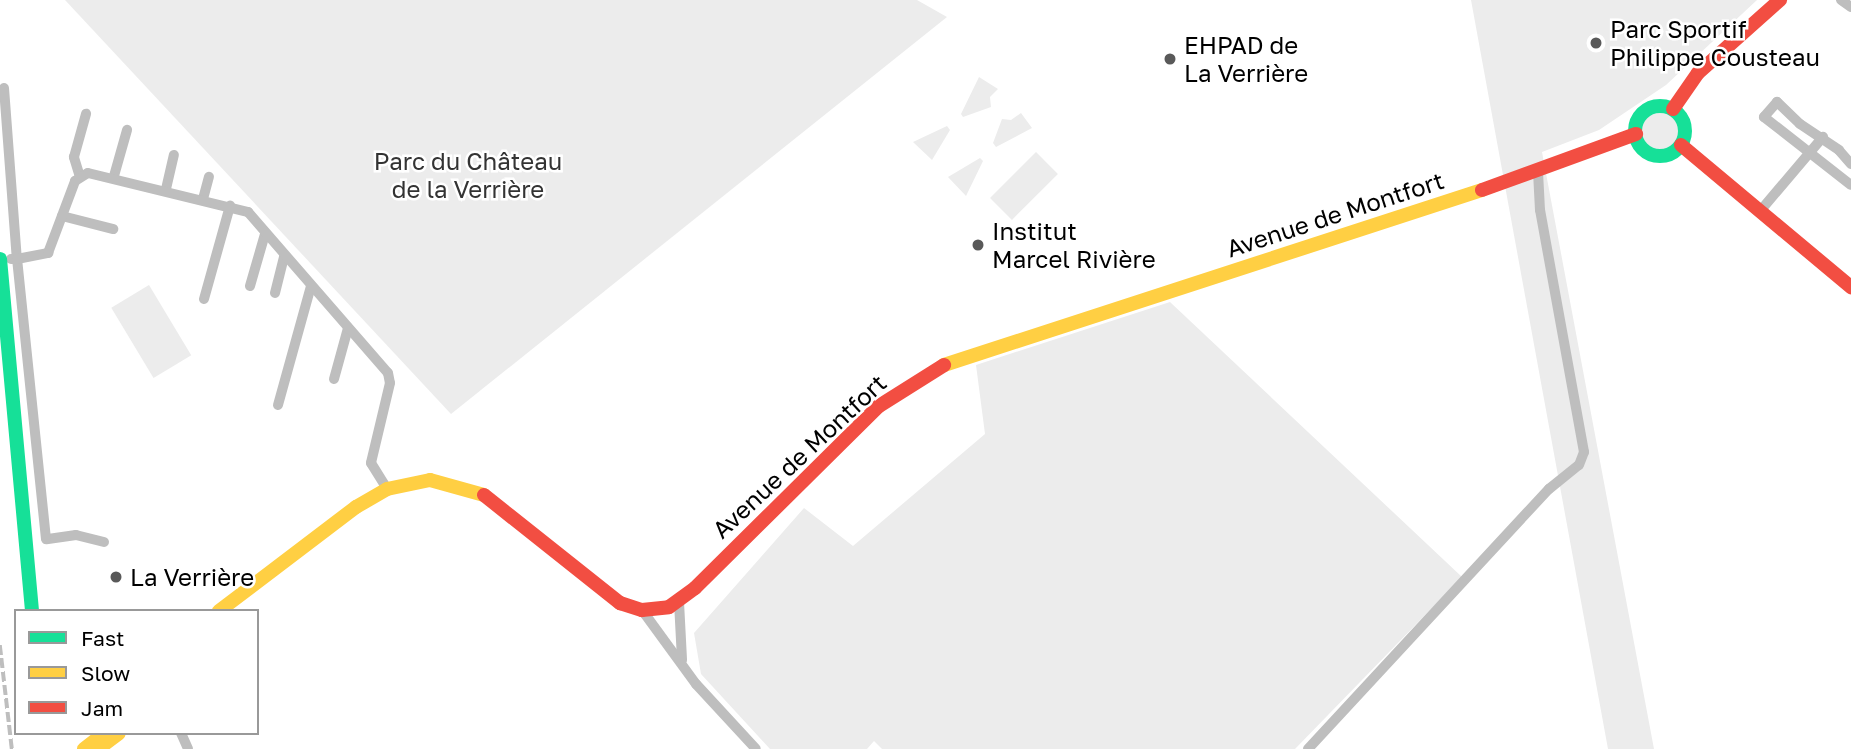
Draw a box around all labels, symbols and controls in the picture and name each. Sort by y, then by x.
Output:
place label: Parc Sportif Philippe Cousteau [1610,15,1820,71]
place label: EHPAD de La Verrière [1184,31,1308,87]
marker: Parc Sportif Philippe Cousteau [1588,35,1604,51]
marker: EHPAD de La Verrière [1162,51,1178,67]
park label: Parc du Château de la Verrière [374,147,562,203]
street label: Avenue de Montfort [1223,165,1447,263]
place label: Institut Marcel Rivière [992,217,1156,273]
marker: Institut Marcel Rivière [970,237,986,253]
street label: Avenue de Montfort [706,368,892,544]
place label: La Verrière [130,563,254,591]
marker: La Verrière [108,569,124,585]
legend [14,609,259,735]
text: Fast [81,625,124,651]
text: Slow [81,660,130,686]
text: Jam [81,695,123,721]

